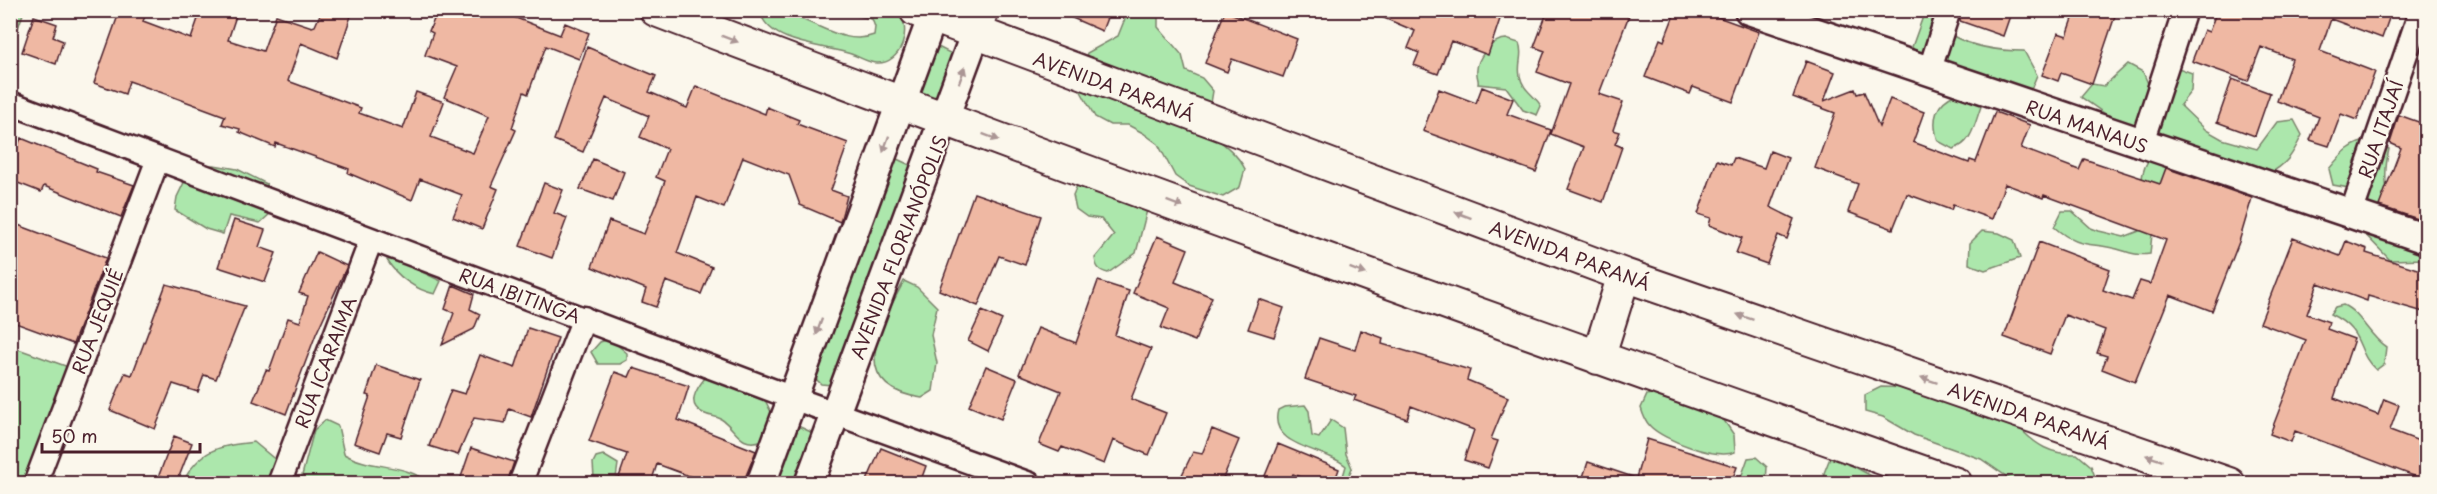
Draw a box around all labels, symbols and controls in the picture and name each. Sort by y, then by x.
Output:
one-way arrow [721,35,739,44]
street label: AVENIDA PARANÁ [1030,44,1198,128]
one-way arrow [957,65,967,83]
street label: RUA ITAJAÍ [2351,76,2410,182]
street label: RUA MANAUS [2022,93,2152,159]
street label: AVENIDA FLORIANÓPOLIS [843,131,953,363]
one-way arrow [982,133,1000,142]
one-way arrow [881,135,890,153]
one-way arrow [1166,199,1184,209]
one-way arrow [1454,210,1472,220]
street label: AVENIDA PARANÁ [1486,213,1654,297]
street label: RUA IBITINGA [456,261,585,330]
street label: RUA JEQUIÉ [65,264,129,378]
one-way arrow [1349,266,1367,276]
street label: RUA ICARAIMA [287,292,363,432]
one-way arrow [1736,311,1754,321]
one-way arrow [814,318,823,336]
one-way arrow [1920,375,1938,385]
street label: AVENIDA PARANÁ [1945,375,2113,455]
scale bar [42,416,200,454]
text: 50 m [51,422,98,449]
one-way arrow [2144,452,2162,462]

